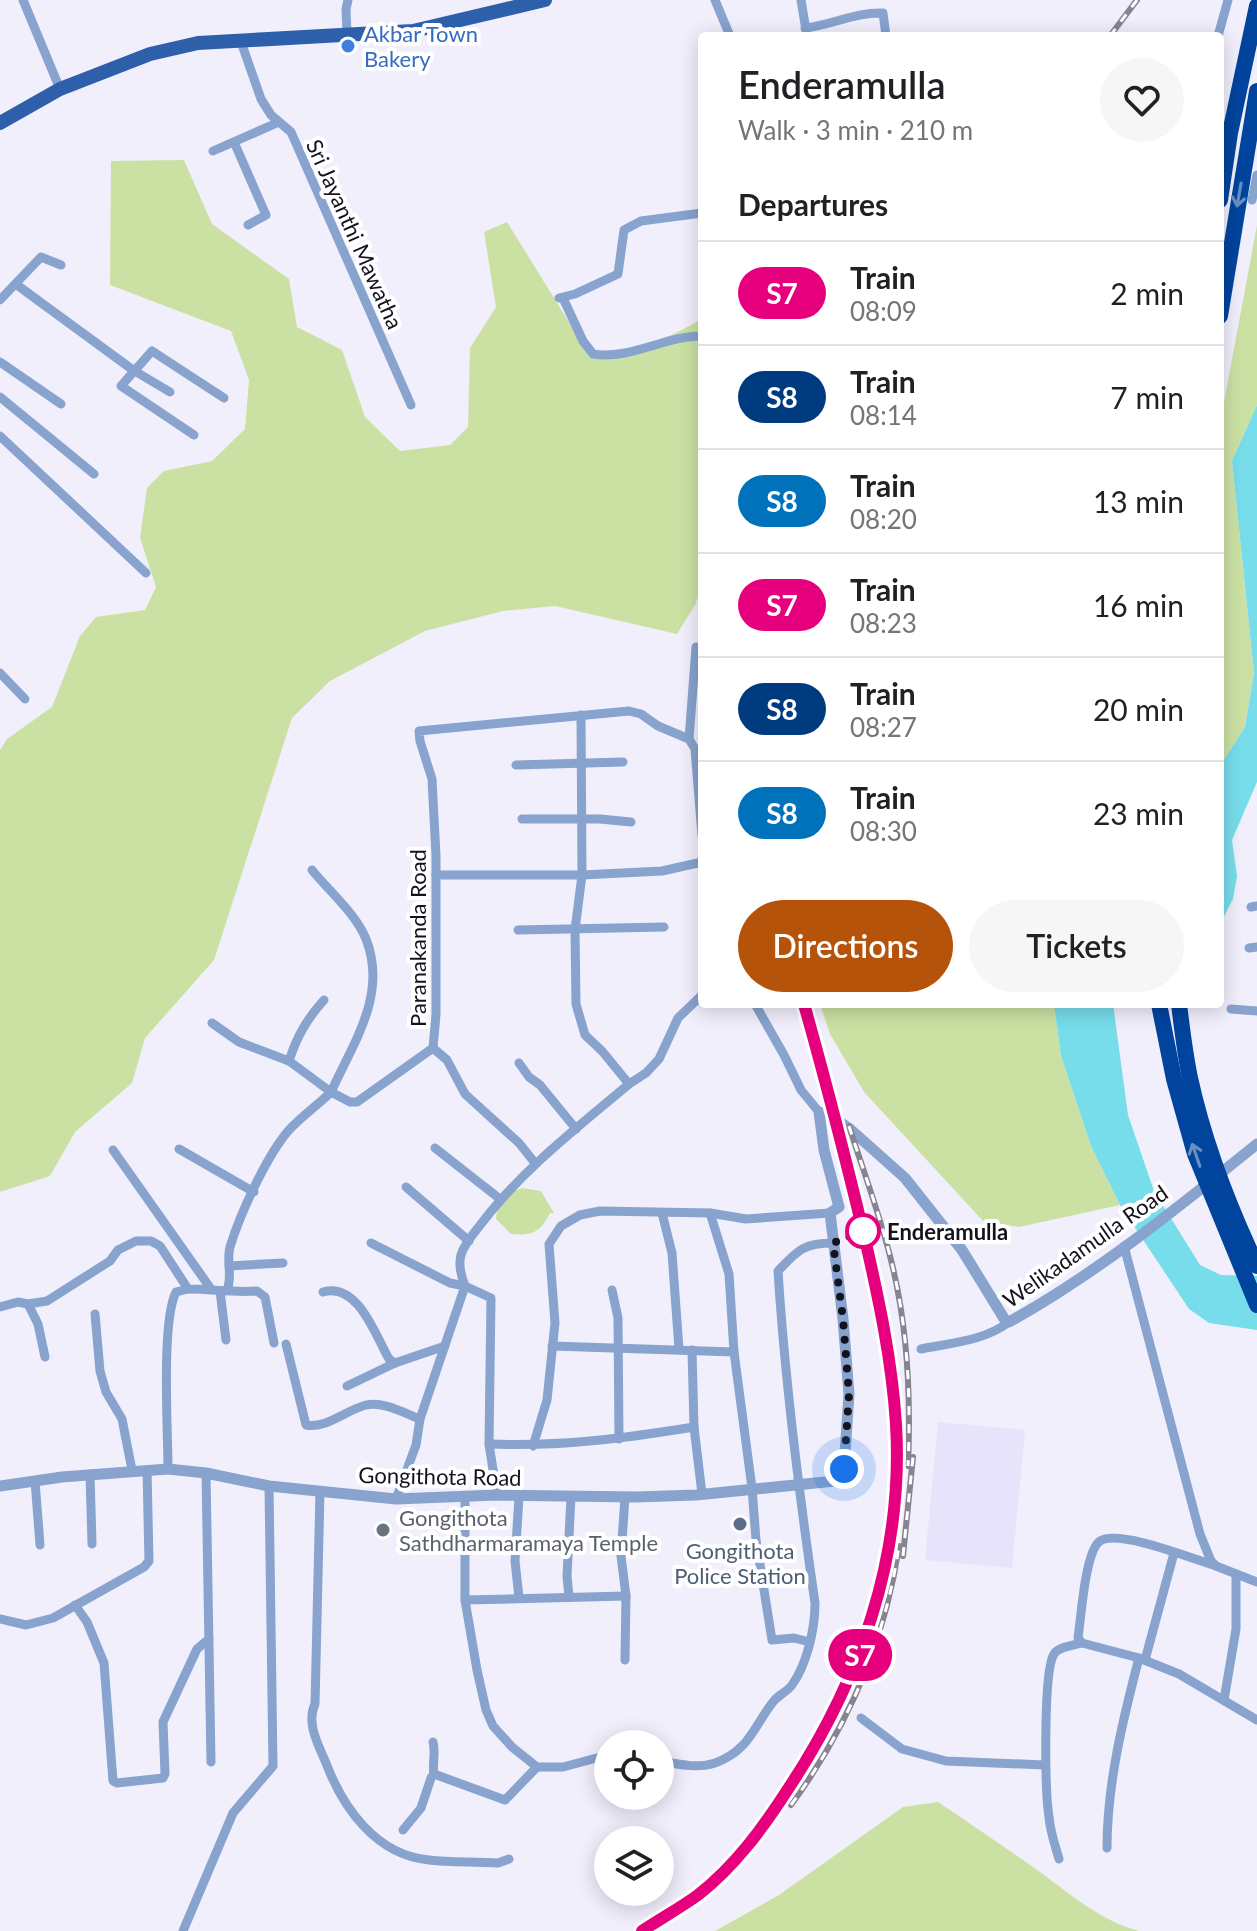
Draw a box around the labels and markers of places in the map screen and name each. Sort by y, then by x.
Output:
place label: Akbar Town Bakery [364,20,478,72]
marker: Akbar Town Bakery [339,37,357,55]
marker: Enderamulla [846,1214,880,1248]
place label: Enderamulla [887,1218,1008,1245]
place label: Gongithota Sathdharmaramaya Temple [399,1504,658,1556]
marker: Gongithota Police Station [731,1515,749,1533]
marker: Gongithota Sathdharmaramaya Temple [374,1521,392,1539]
place label: Gongithota Police Station [674,1537,806,1589]

